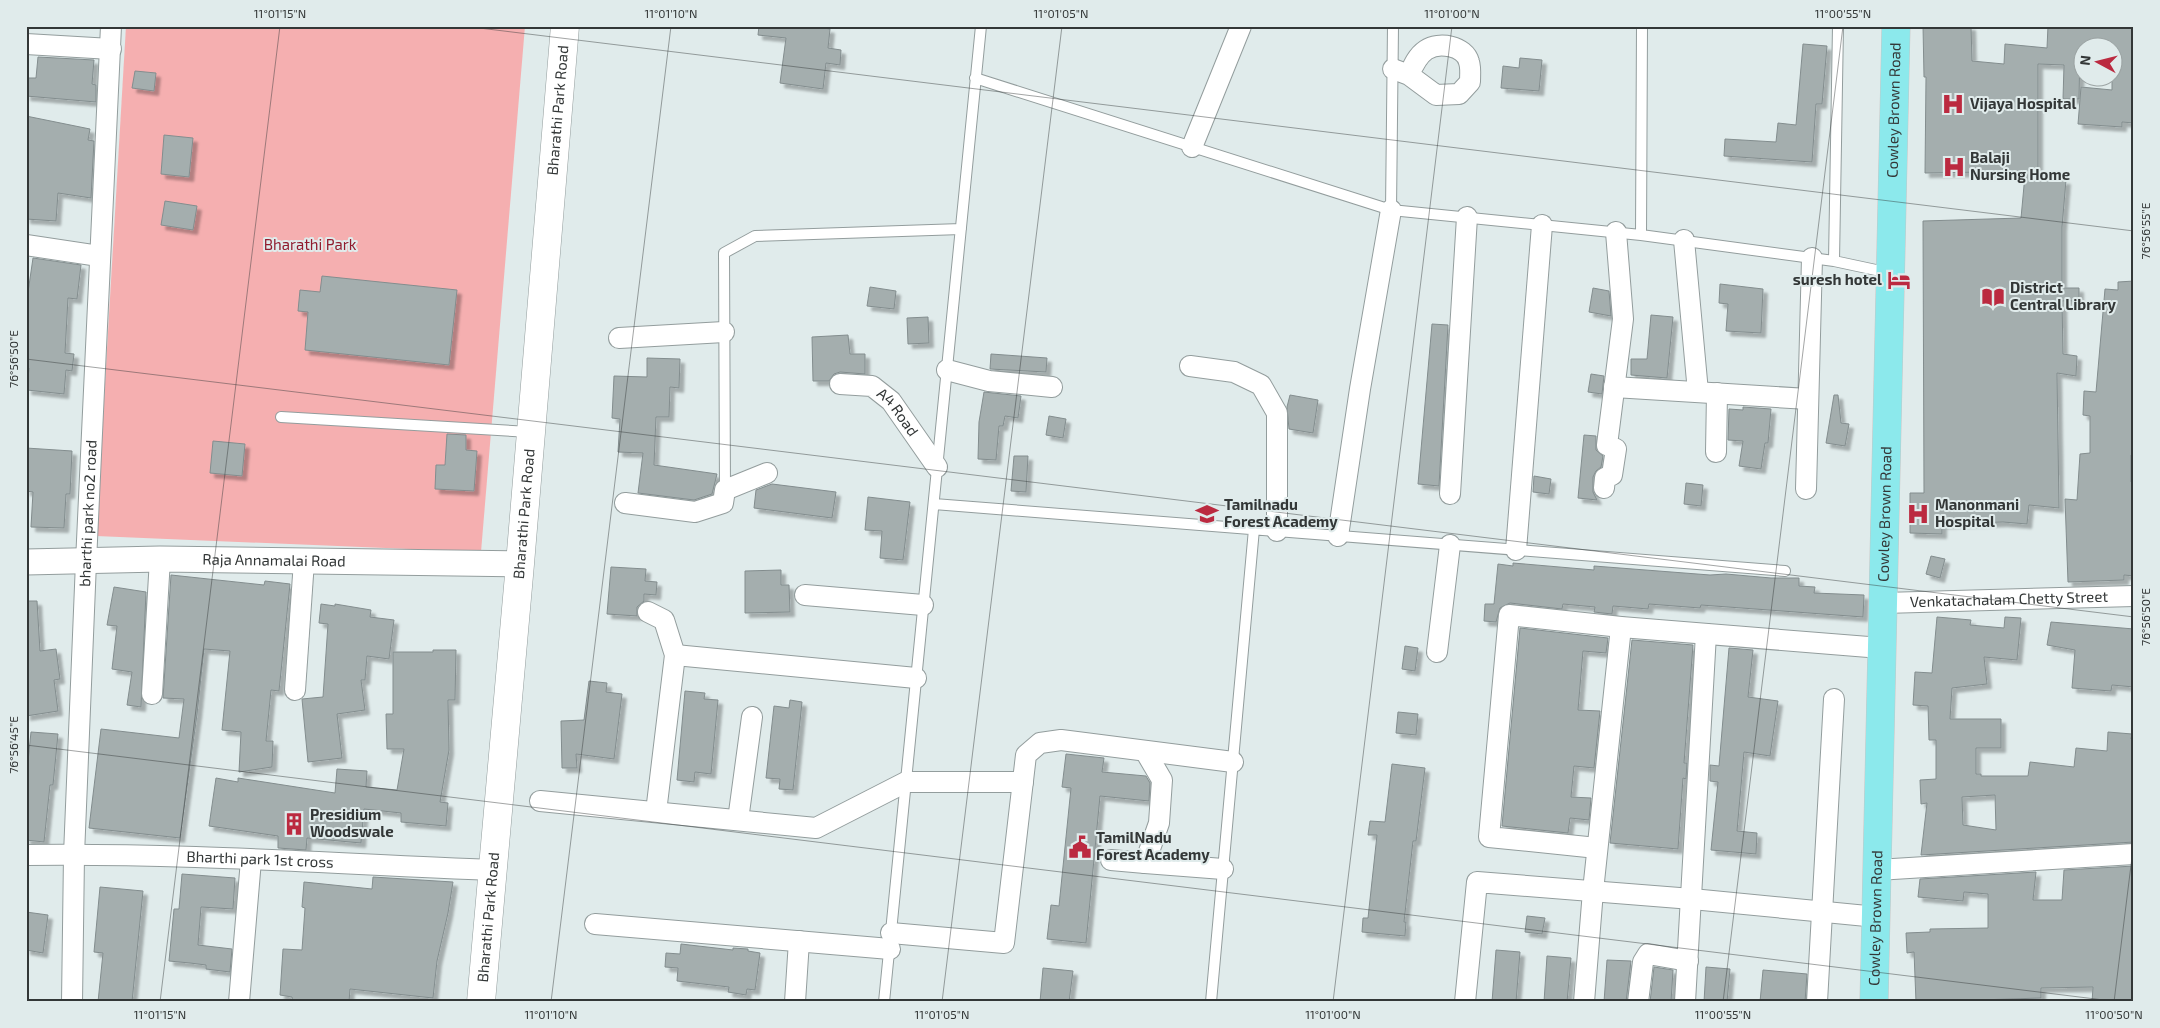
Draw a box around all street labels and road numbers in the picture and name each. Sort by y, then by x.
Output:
street label: Cowley Brown Road [1883,42,1904,178]
street label: Bharathi Park Road [543,44,571,176]
street label: A4 Road [874,384,923,439]
street label: bharthi park no2 road [75,439,100,587]
street label: Cowley Brown Road [1873,446,1895,582]
street label: Bharathi Park Road [509,448,538,580]
street label: Raja Annamalai Road [202,550,346,570]
street label: Venkatachalam Chetty Street [1910,587,2109,610]
street label: Bharthi park 1st cross [186,847,334,871]
street label: Cowley Brown Road [1864,850,1885,986]
street label: Bharathi Park Road [473,851,502,983]

